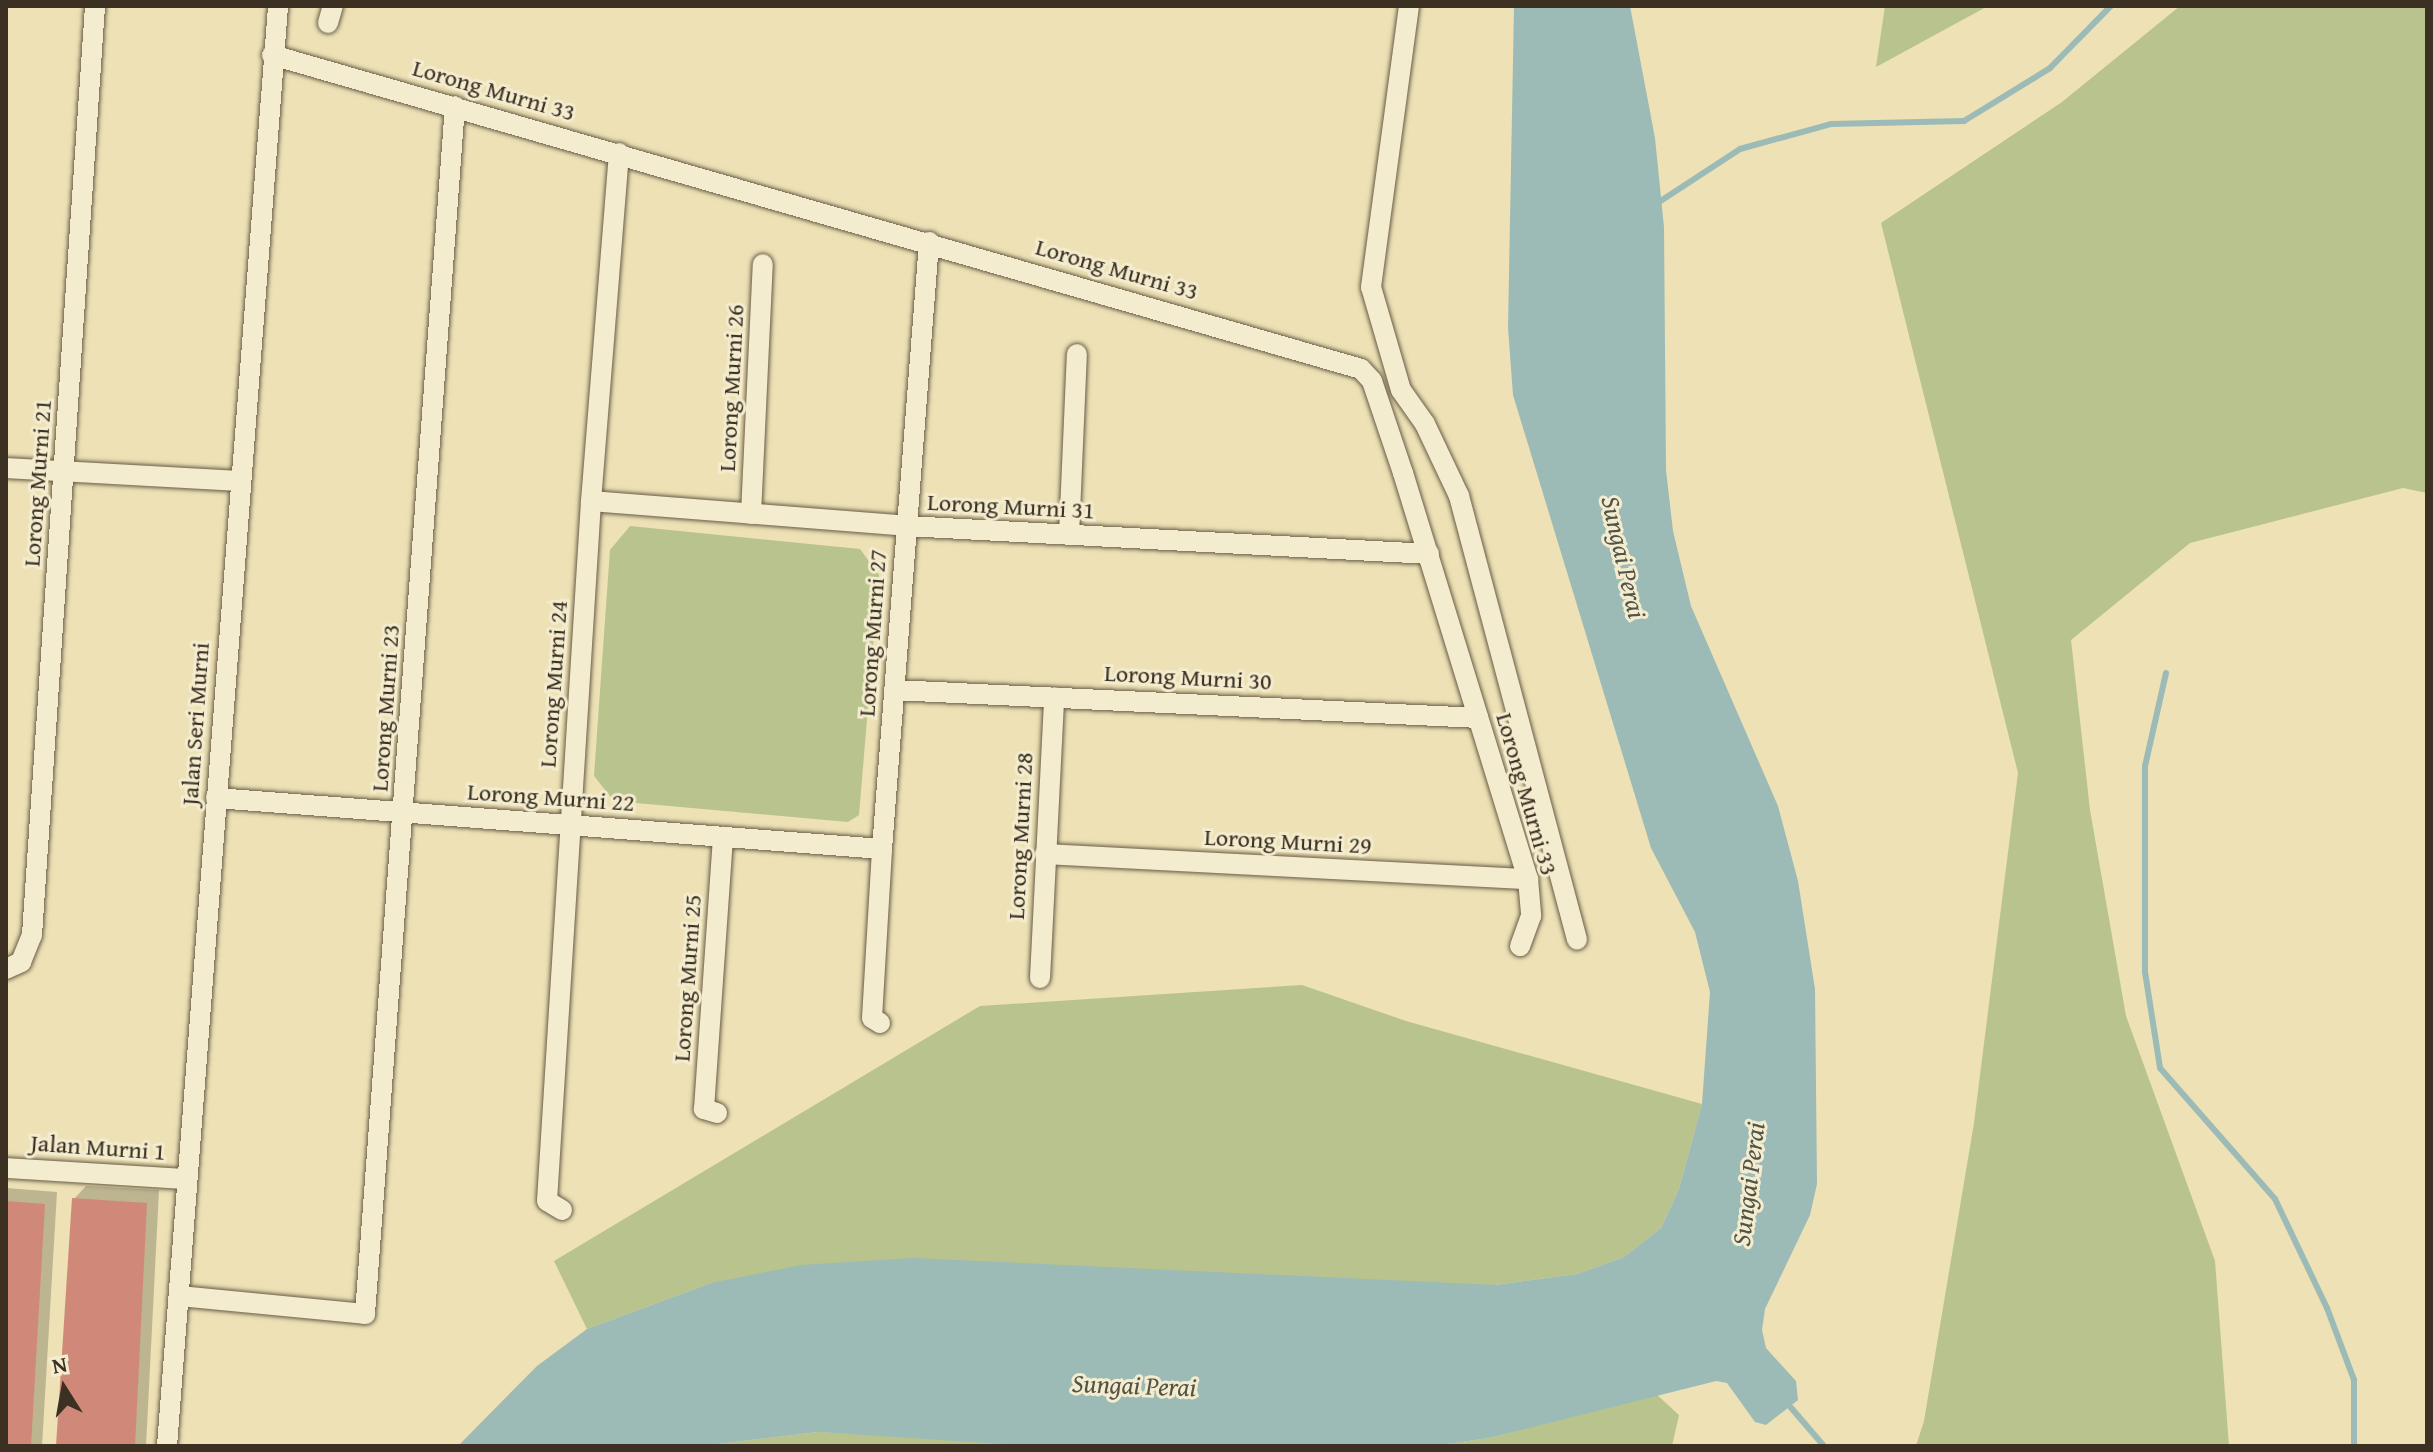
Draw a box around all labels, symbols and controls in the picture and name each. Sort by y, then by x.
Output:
street label: Lorong Murni 33 [409,53,579,127]
street label: Lorong Murni 33 [1032,232,1202,306]
street label: Lorong Murni 26 [712,304,750,472]
street label: Lorong Murni 21 [17,398,57,568]
street label: Lorong Murni 31 [927,487,1095,525]
water label: Sungai Perai [1595,493,1653,621]
street label: Lorong Murni 27 [852,548,892,718]
street label: Lorong Murni 24 [533,599,573,769]
street label: Lorong Murni 23 [365,623,405,793]
street label: Jalan Seri Murni [175,641,215,807]
street label: Lorong Murni 30 [1104,658,1272,696]
street label: Lorong Murni 33 [1490,709,1564,879]
street label: Lorong Murni 28 [1001,752,1039,920]
street label: Lorong Murni 22 [466,777,636,817]
street label: Lorong Murni 29 [1204,822,1372,860]
street label: Lorong Murni 25 [667,893,707,1063]
water label: Sungai Perai [1725,1120,1771,1248]
street label: Jalan Murni 1 [29,1128,167,1166]
text: N [49,1347,70,1382]
north arrow [24,1348,104,1428]
water label: Sungai Perai [1071,1367,1197,1403]

